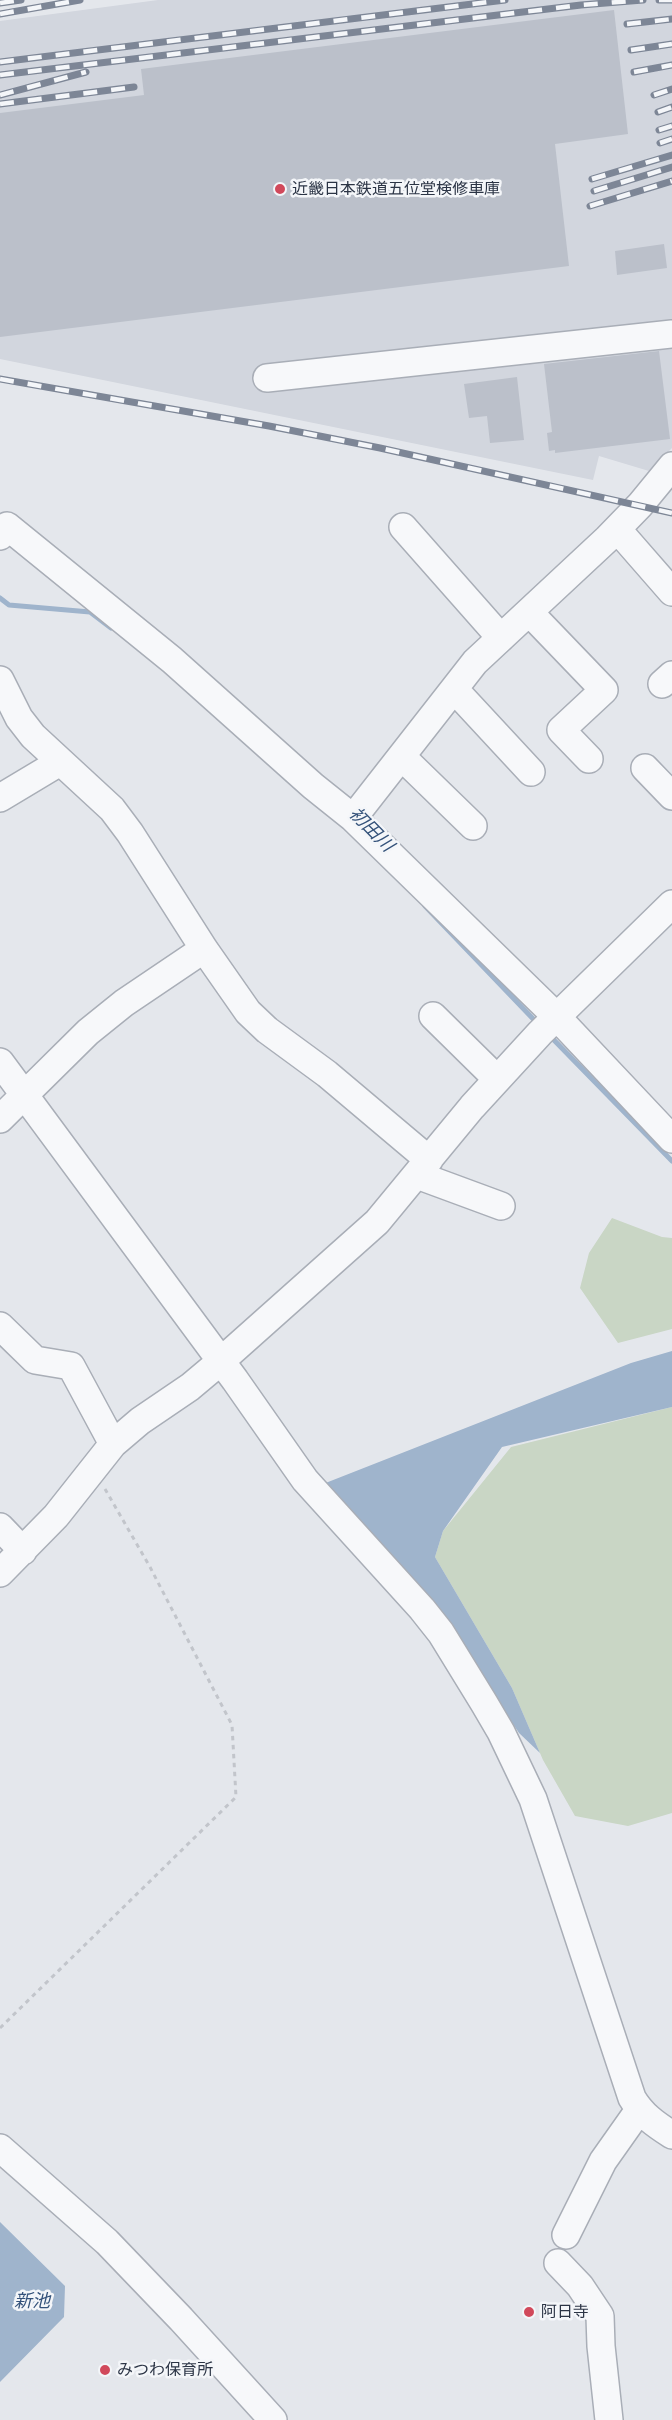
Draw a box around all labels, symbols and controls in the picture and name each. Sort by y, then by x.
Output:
place label: 近畿日本鉄道五位堂検修車庫 [292,179,500,199]
marker: 近畿日本鉄道五位堂検修車庫 [273,182,287,196]
water label: 初田川 [344,803,398,857]
water label: 新池 [14,2291,50,2313]
place label: 阿日寺 [541,2302,589,2322]
marker: 阿日寺 [522,2305,536,2319]
place label: みつわ保育所 [117,2360,213,2380]
marker: みつわ保育所 [98,2363,112,2377]

